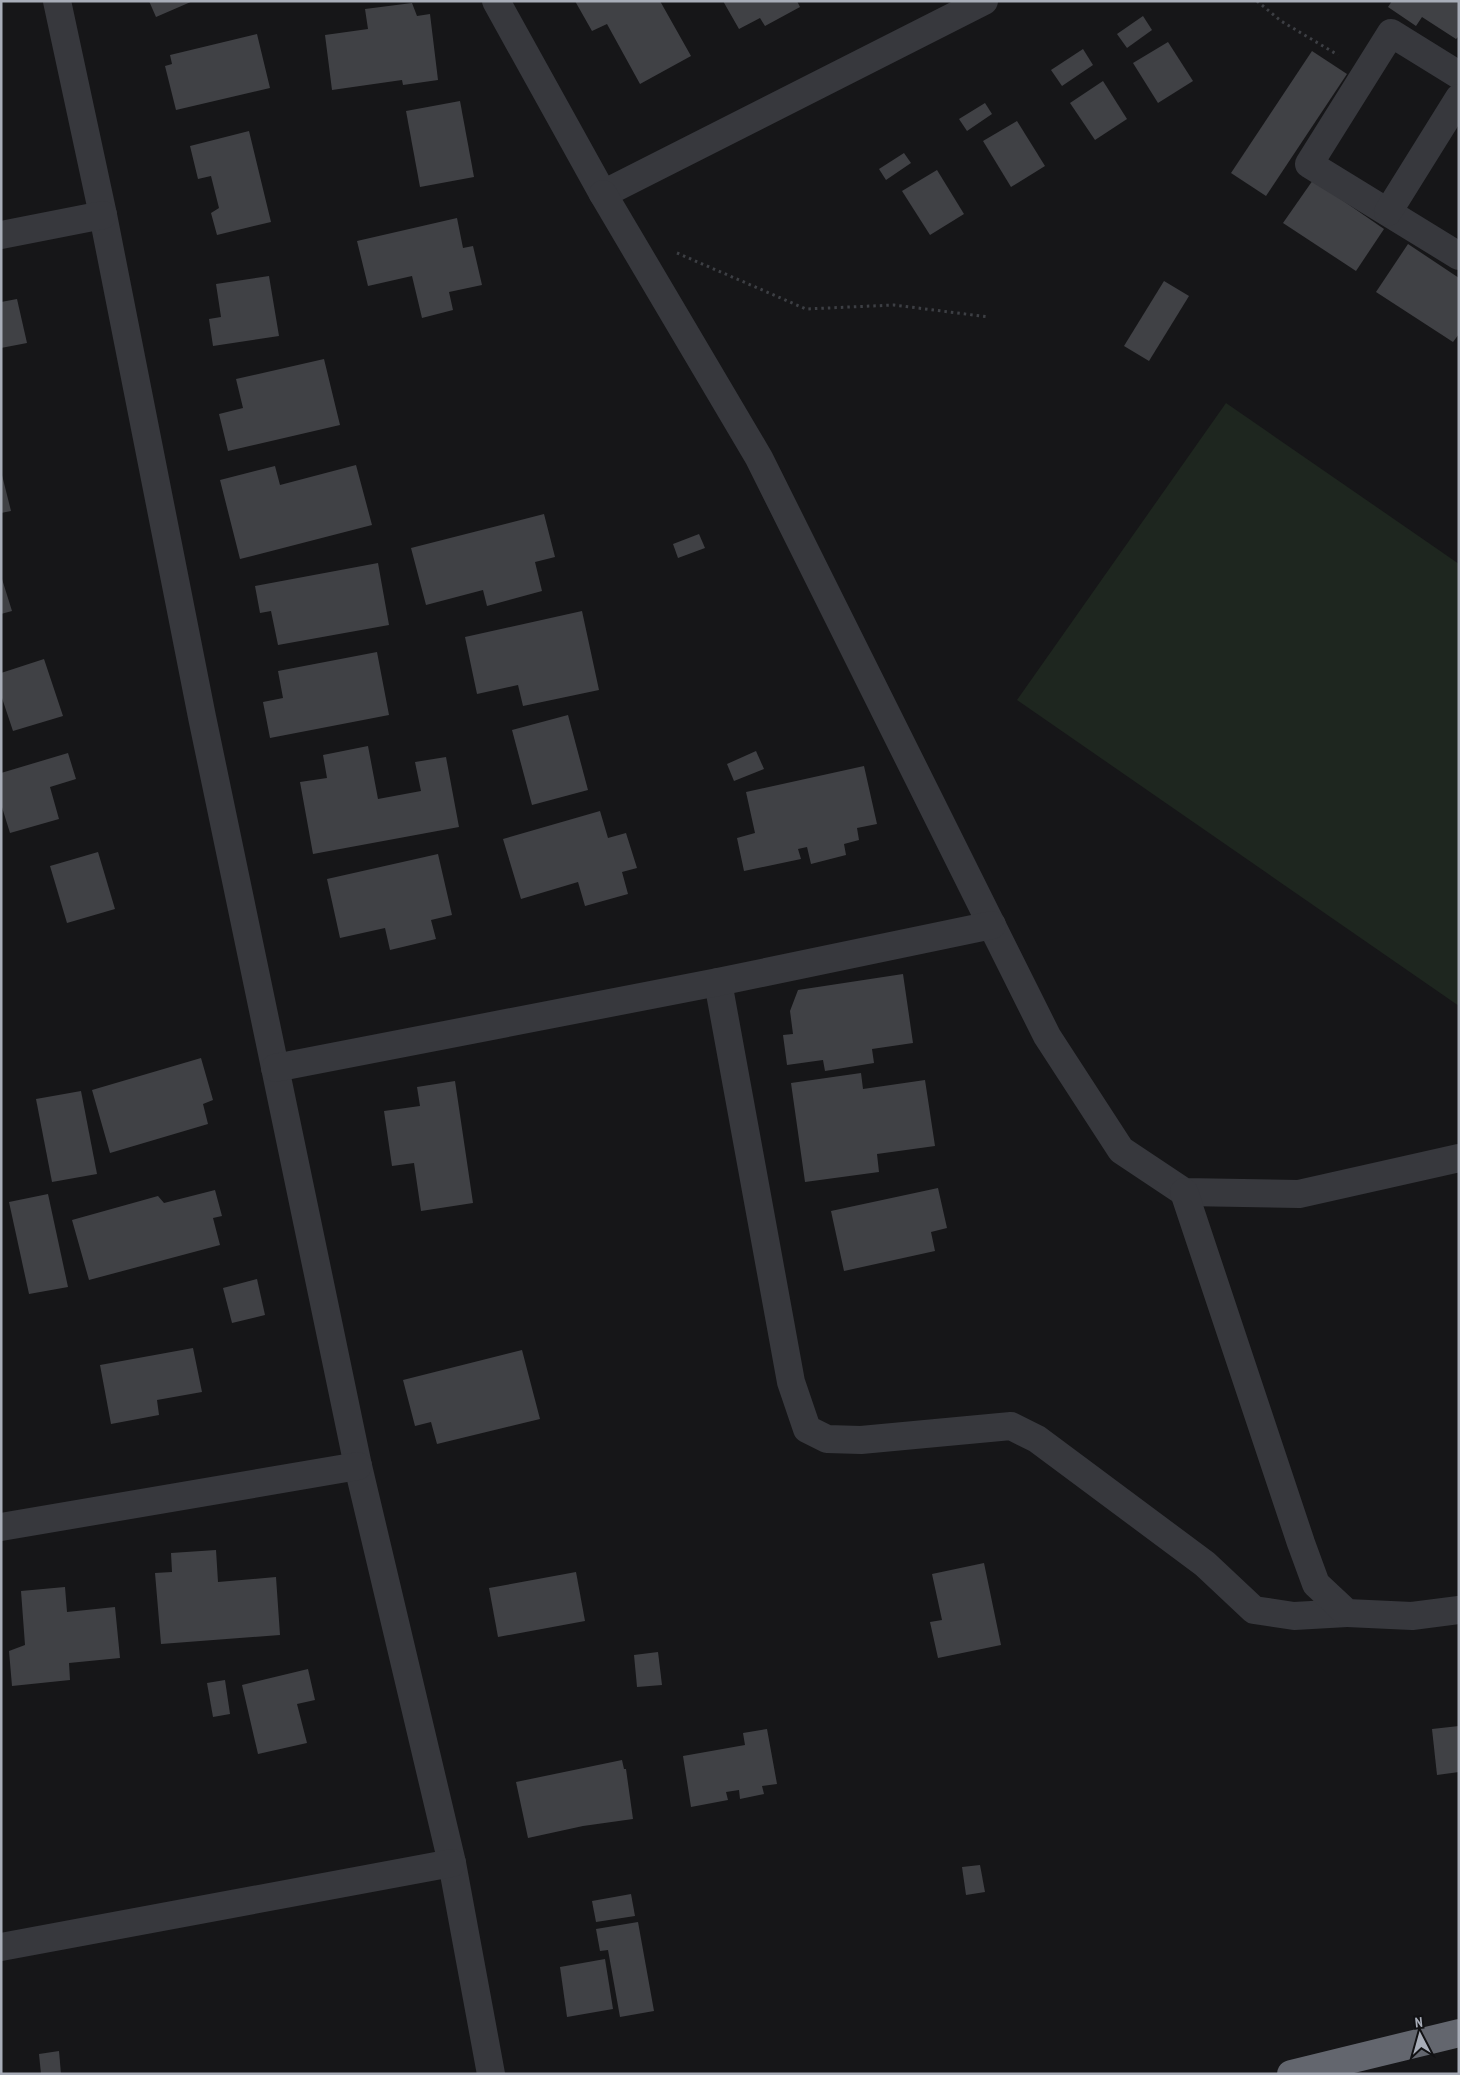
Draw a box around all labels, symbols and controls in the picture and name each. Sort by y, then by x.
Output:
north arrow [1395,2010,1445,2060]
text: N [1414,2013,1423,2031]

